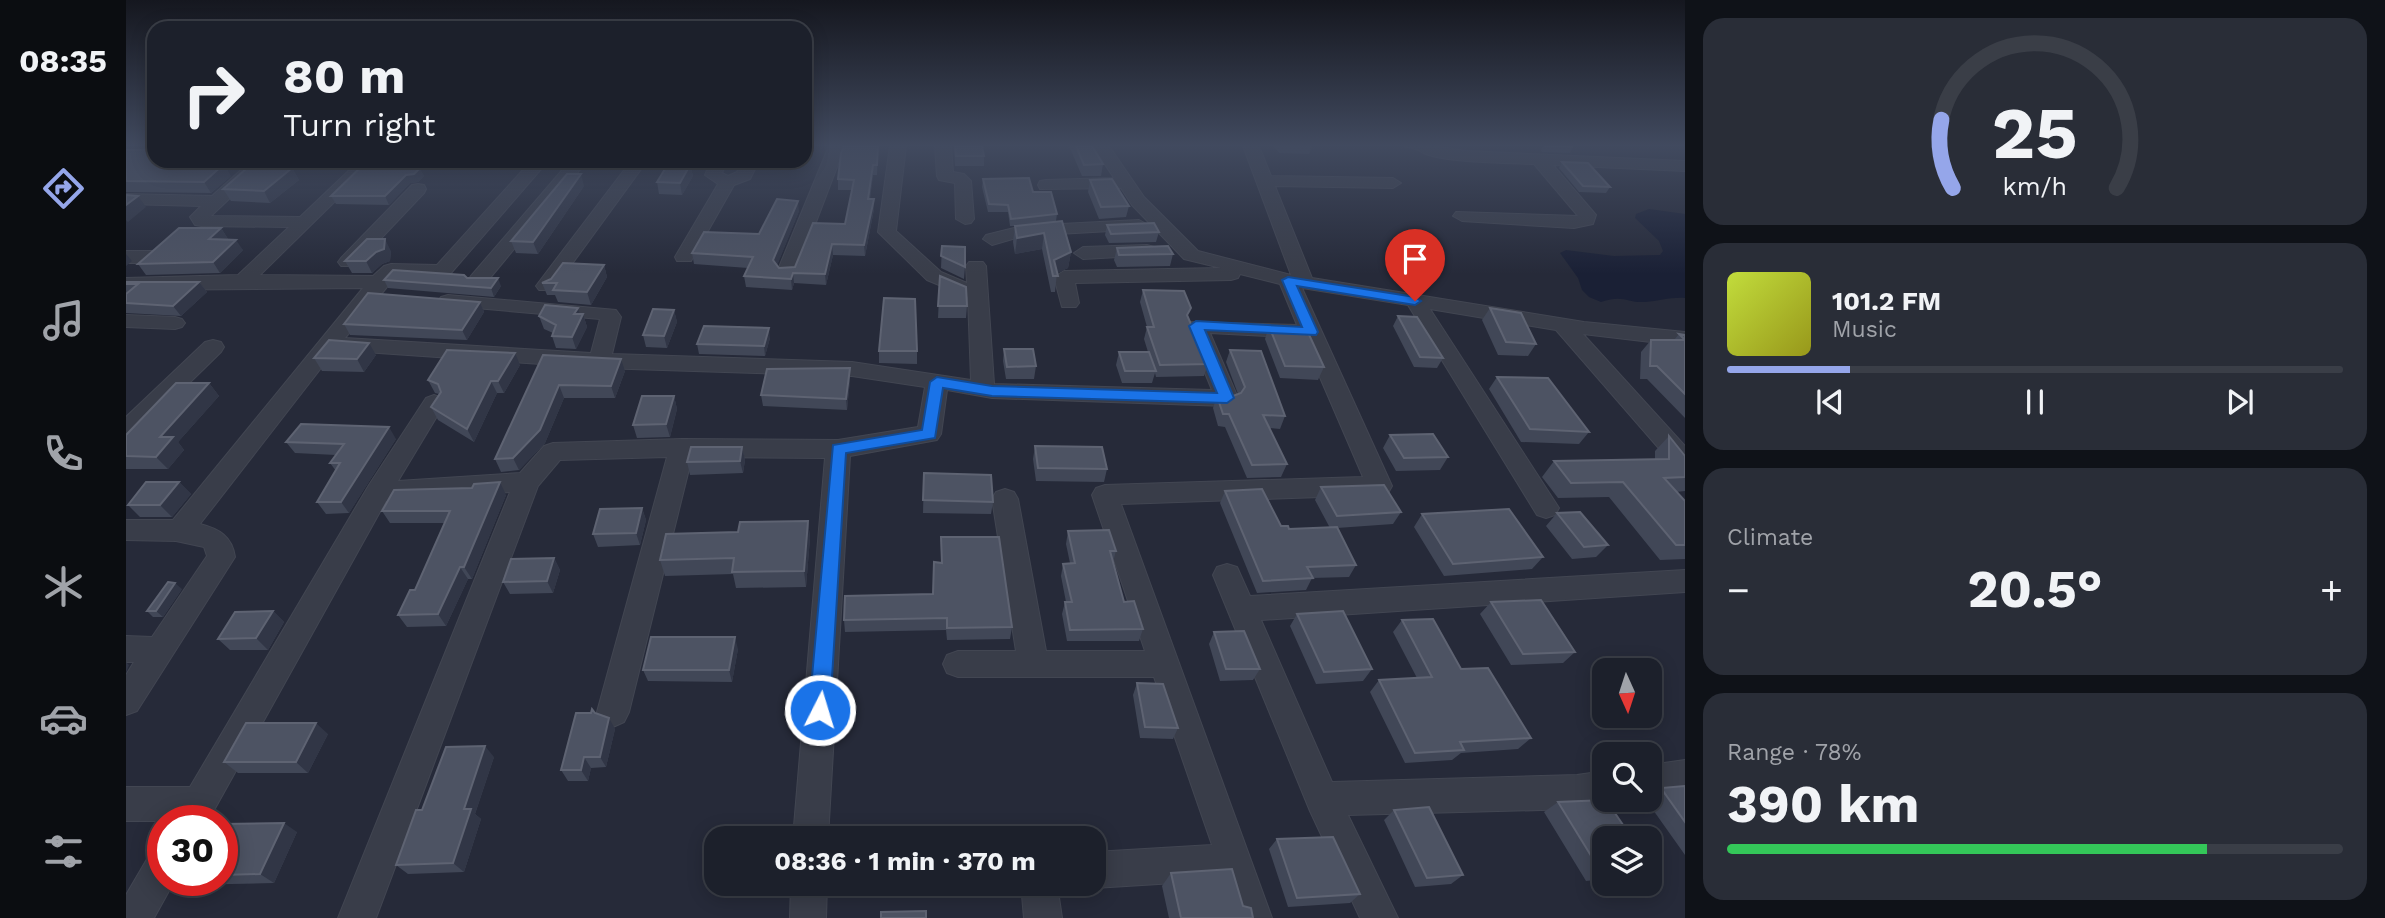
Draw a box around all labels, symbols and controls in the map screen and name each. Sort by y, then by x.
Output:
text: 08:35 [19,42,107,80]
text: 80 m [283,47,405,105]
icon: right [168,49,259,140]
text: 25 [1992,90,2078,176]
text: Turn right [283,106,435,144]
icon: directions [39,164,88,213]
text: km/h [2003,171,2067,200]
pin [1385,229,1445,301]
icon: arrive [1396,240,1434,278]
text: 101.2 FM [1832,286,1941,316]
icon: music [39,296,88,345]
text: Music [1832,316,1897,343]
icon: previous [1811,383,1849,421]
icon: pause [2016,383,2054,421]
icon: next [2221,383,2259,421]
icon: phone [39,429,88,478]
text: Climate [1727,524,1813,551]
text: 20.5° [1967,559,2103,620]
icon: climate [39,562,88,611]
text: − [1727,568,1750,612]
text: + [2320,568,2343,612]
north arrow [1592,658,1662,728]
map controls [1592,658,1662,896]
position arrow [783,673,857,747]
icon: car [39,694,88,743]
text: Range · 78% [1727,739,1861,766]
button: search [1592,742,1662,812]
text: 390 km [1727,774,1920,835]
speed limit sign: 30 [147,805,238,896]
button: layers [1592,826,1662,896]
icon: filters [39,827,88,876]
text: 08:36 · 1 min · 370 m [774,846,1036,876]

